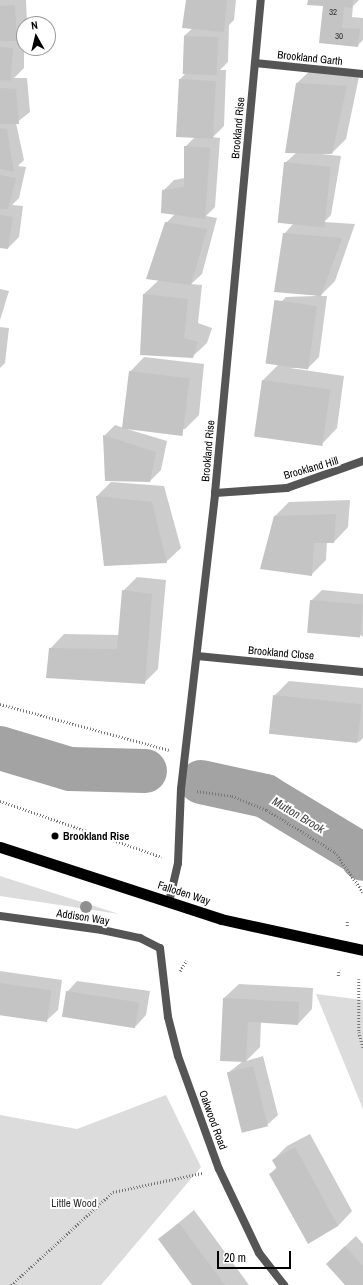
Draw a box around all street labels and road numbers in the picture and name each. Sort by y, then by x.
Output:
street label: Brookland Garth [277,48,343,68]
street label: Brookland Rise [229,97,247,159]
street label: Brookland Rise [199,420,217,482]
street label: Brookland Hill [282,454,340,482]
street label: Brookland Close [247,644,315,662]
street label: Falloden Way [156,878,212,908]
street label: Addison Way [56,906,110,928]
street label: Oakwood Road [196,1089,230,1151]

